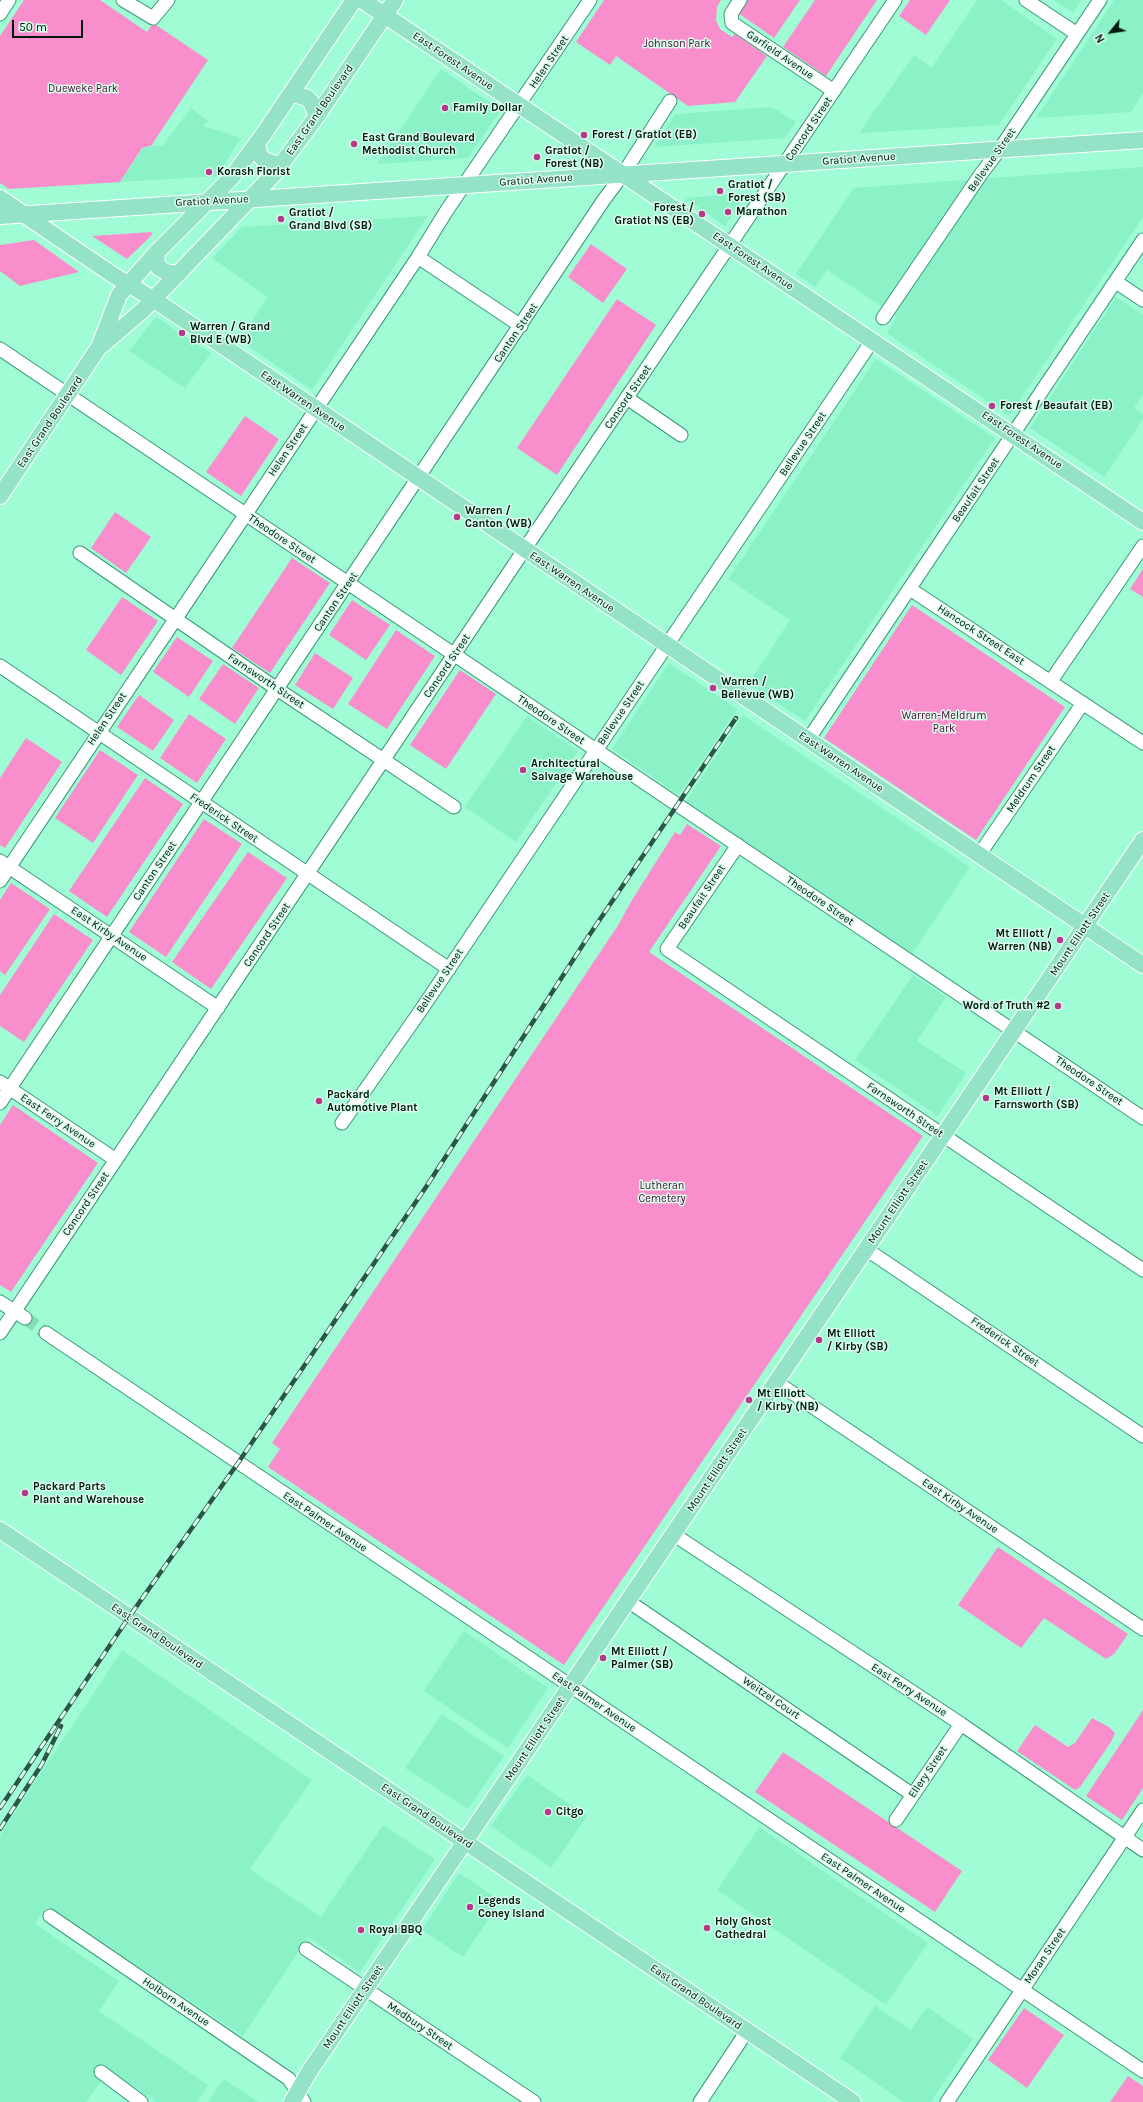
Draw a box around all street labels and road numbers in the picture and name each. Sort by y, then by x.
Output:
street label: Garfield Avenue [744,28,816,82]
street label: East Forest Avenue [410,29,496,93]
street label: Helen Street [526,33,572,91]
street label: East Grand Boulevard [284,62,356,158]
street label: Concord Street [783,94,835,164]
street label: Bellevue Street [965,126,1019,194]
street label: Gratiot Avenue [822,150,896,168]
street label: Gratiot Avenue [499,171,573,189]
street label: Gratiot Avenue [175,192,249,210]
street label: East Forest Avenue [710,229,796,293]
street label: Canton Street [491,301,541,365]
street label: Concord Street [602,362,654,432]
street label: East Warren Avenue [258,368,348,434]
street label: East Grand Boulevard [14,374,86,470]
street label: East Forest Avenue [979,408,1065,472]
street label: Bellevue Street [777,409,829,479]
street label: Helen Street [265,421,311,479]
street label: Beaufait Street [949,455,1003,525]
street label: Theodore Street [246,512,318,566]
street label: East Warren Avenue [527,549,617,615]
street label: Canton Street [311,570,361,634]
street label: Hancock Street East [935,602,1027,668]
street label: Concord Street [421,631,473,701]
street label: Farnsworth Street [225,651,307,711]
street label: Bellevue Street [595,678,647,748]
street label: Helen Street [84,690,130,748]
street label: Theodore Street [515,693,587,747]
street label: East Warren Avenue [796,729,886,795]
street label: Meldrum Street [1004,743,1058,815]
street label: Frederick Street [187,790,261,846]
street label: Canton Street [130,839,180,903]
street label: Beaufait Street [675,862,729,932]
street label: Theodore Street [784,874,856,928]
street label: Mount Elliott Street [1047,890,1113,978]
street label: Concord Street [241,900,293,970]
street label: East Kirby Avenue [68,904,150,964]
street label: Bellevue Street [414,946,466,1016]
street label: Theodore Street [1053,1054,1125,1108]
street label: Farnsworth Street [864,1080,946,1140]
street label: East Ferry Avenue [18,1091,98,1151]
street label: Mount Elliott Street [865,1158,931,1246]
street label: Concord Street [60,1169,112,1239]
street label: Frederick Street [968,1314,1042,1370]
street label: Mount Elliott Street [684,1426,750,1514]
street label: East Kirby Avenue [919,1476,1001,1536]
street label: East Palmer Avenue [280,1489,370,1555]
street label: East Grand Boulevard [109,1600,205,1672]
street label: East Ferry Avenue [869,1661,949,1719]
street label: East Palmer Avenue [549,1669,639,1735]
street label: Weitzel Court [740,1674,802,1722]
street label: Mount Elliott Street [502,1695,568,1783]
street label: Ellery Street [906,1743,950,1801]
street label: East Grand Boulevard [379,1780,475,1852]
street label: East Palmer Avenue [818,1850,908,1916]
street label: Moran Street [1021,1925,1069,1987]
street label: East Grand Boulevard [648,1961,744,2033]
street label: Mount Elliott Street [320,1963,386,2051]
street label: Holborn Avenue [140,1975,212,2029]
street label: Medbury Street [385,1999,455,2053]

